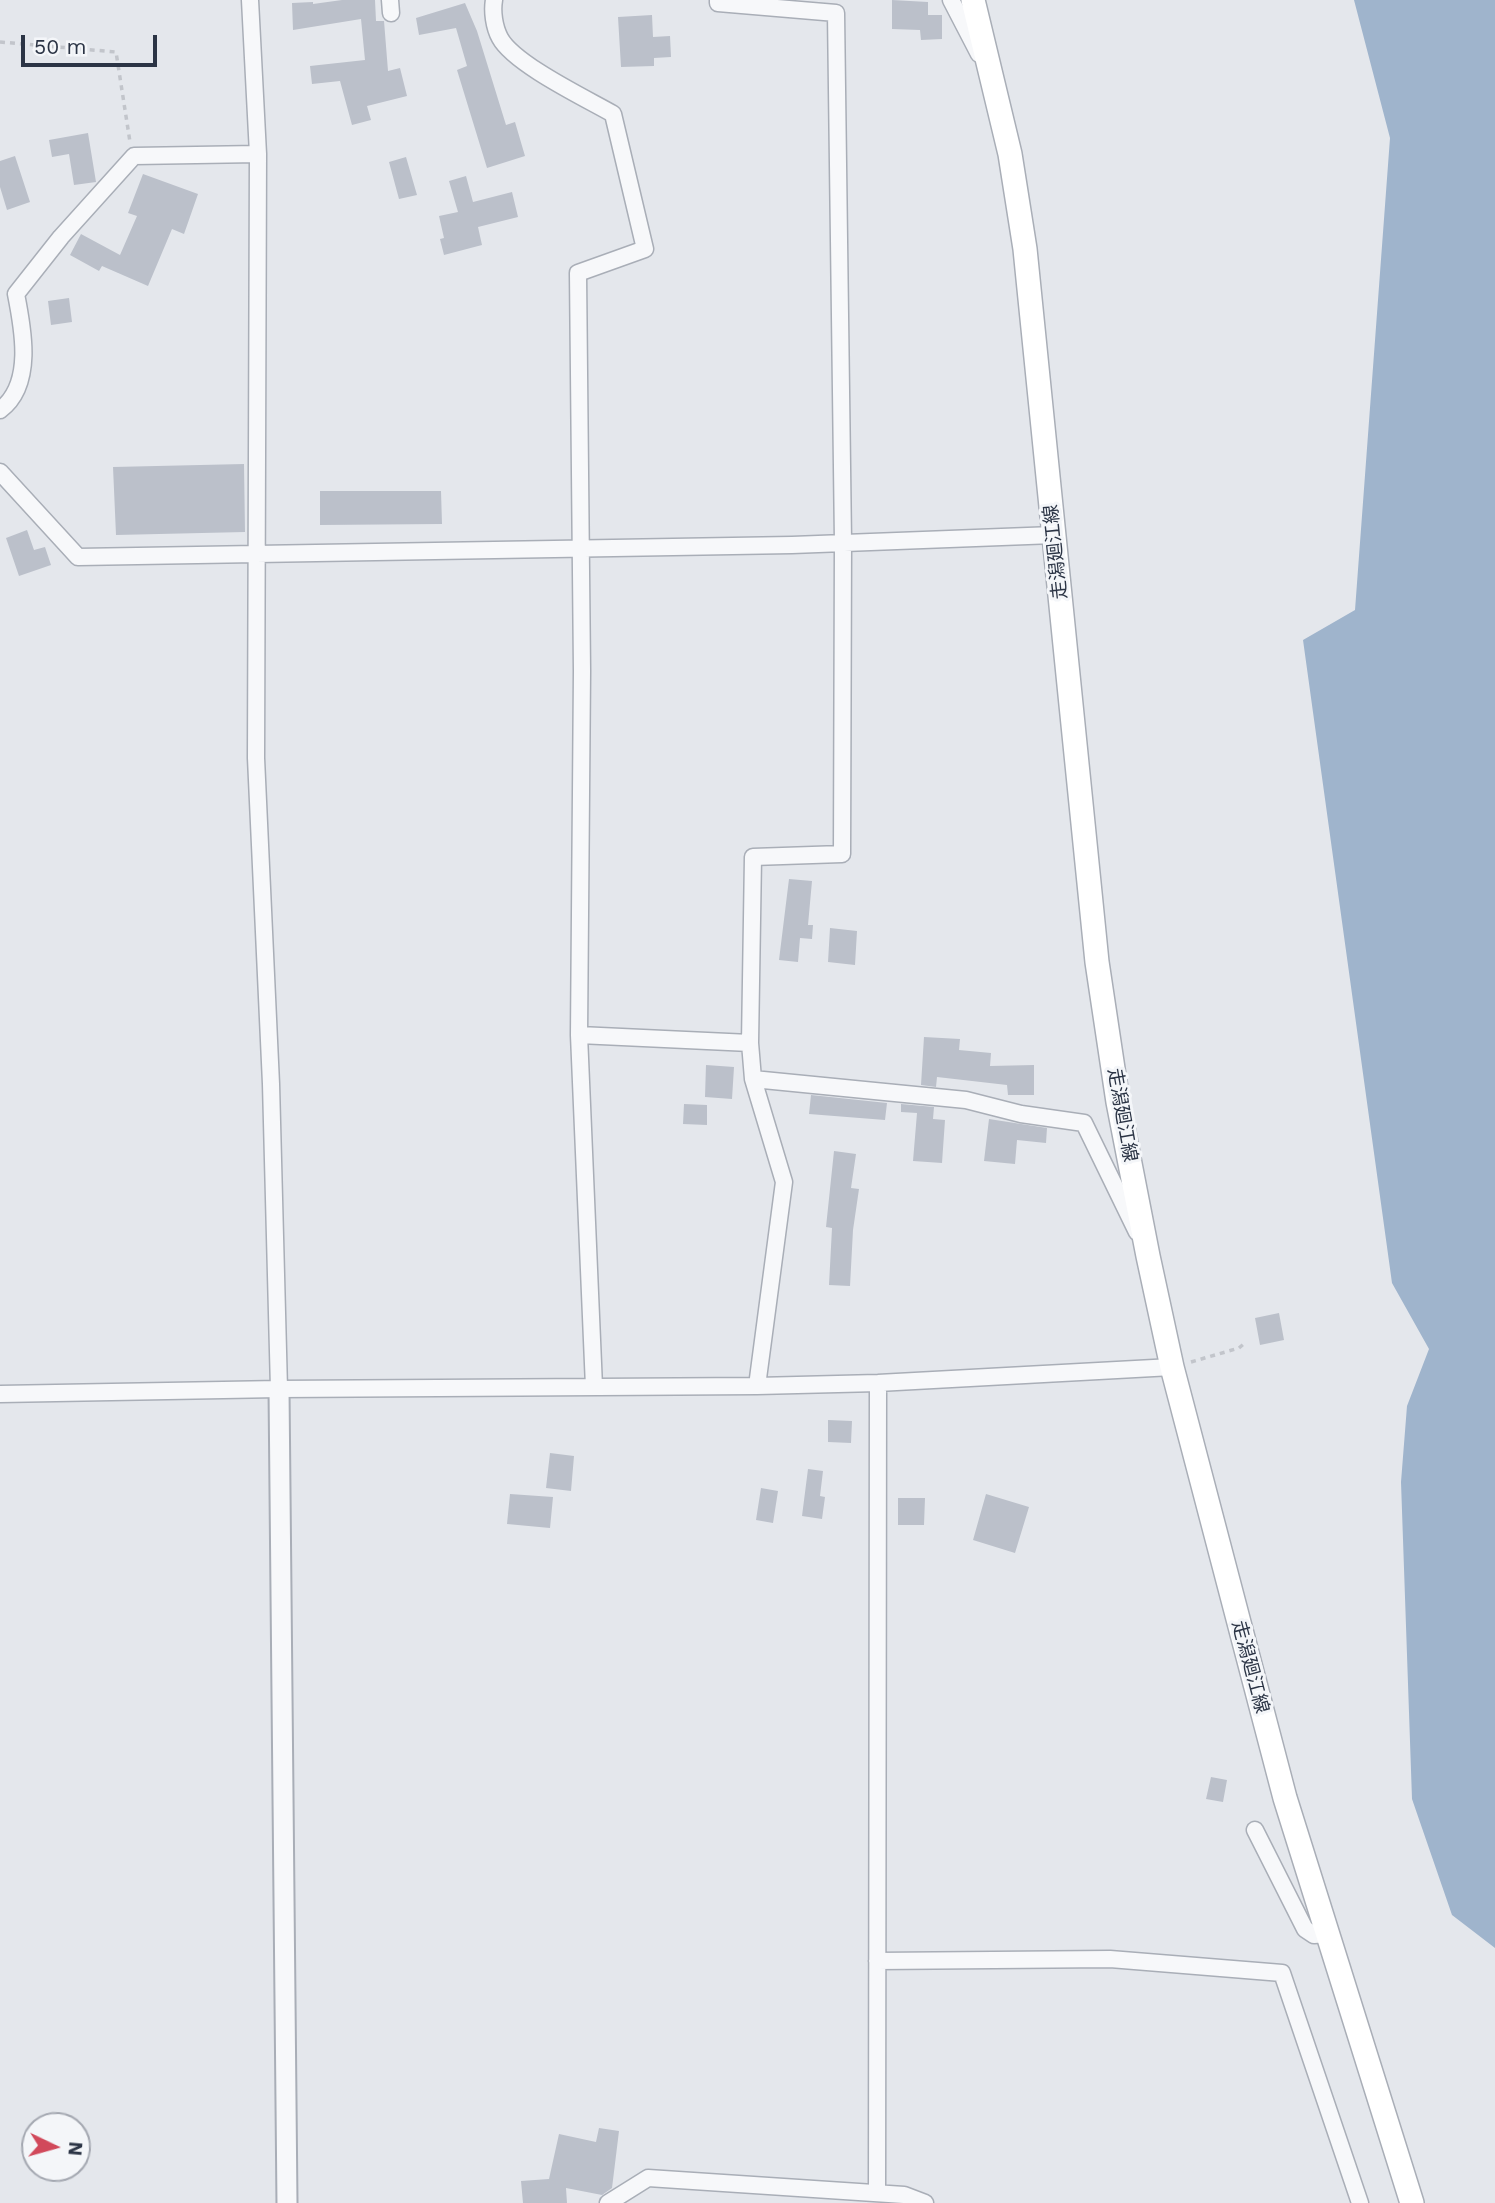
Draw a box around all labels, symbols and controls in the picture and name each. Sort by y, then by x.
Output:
scale bar [24,21,161,65]
text: 50 m [34,34,86,59]
street label: 走潟廻江線 [1040,504,1072,600]
street label: 走潟廻江線 [1103,1066,1141,1164]
street label: 走潟廻江線 [1227,1618,1273,1716]
north arrow [21,2112,91,2182]
text: N [63,2141,87,2157]

